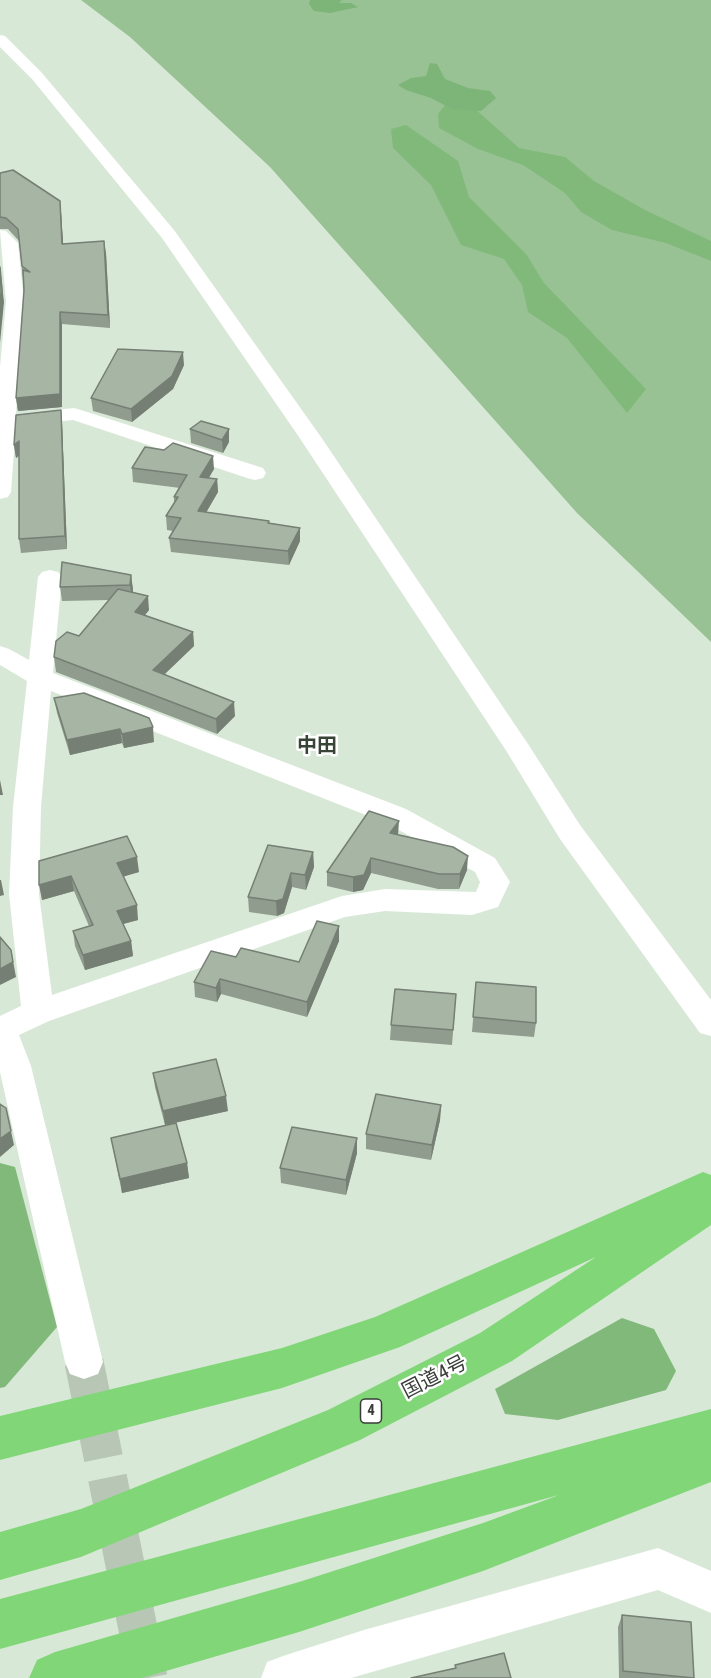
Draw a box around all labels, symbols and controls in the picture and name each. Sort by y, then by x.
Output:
district label: 中田 [297,735,337,759]
street label: 国道4号 [398,1351,472,1405]
road number: 4 [360,1399,382,1423]

